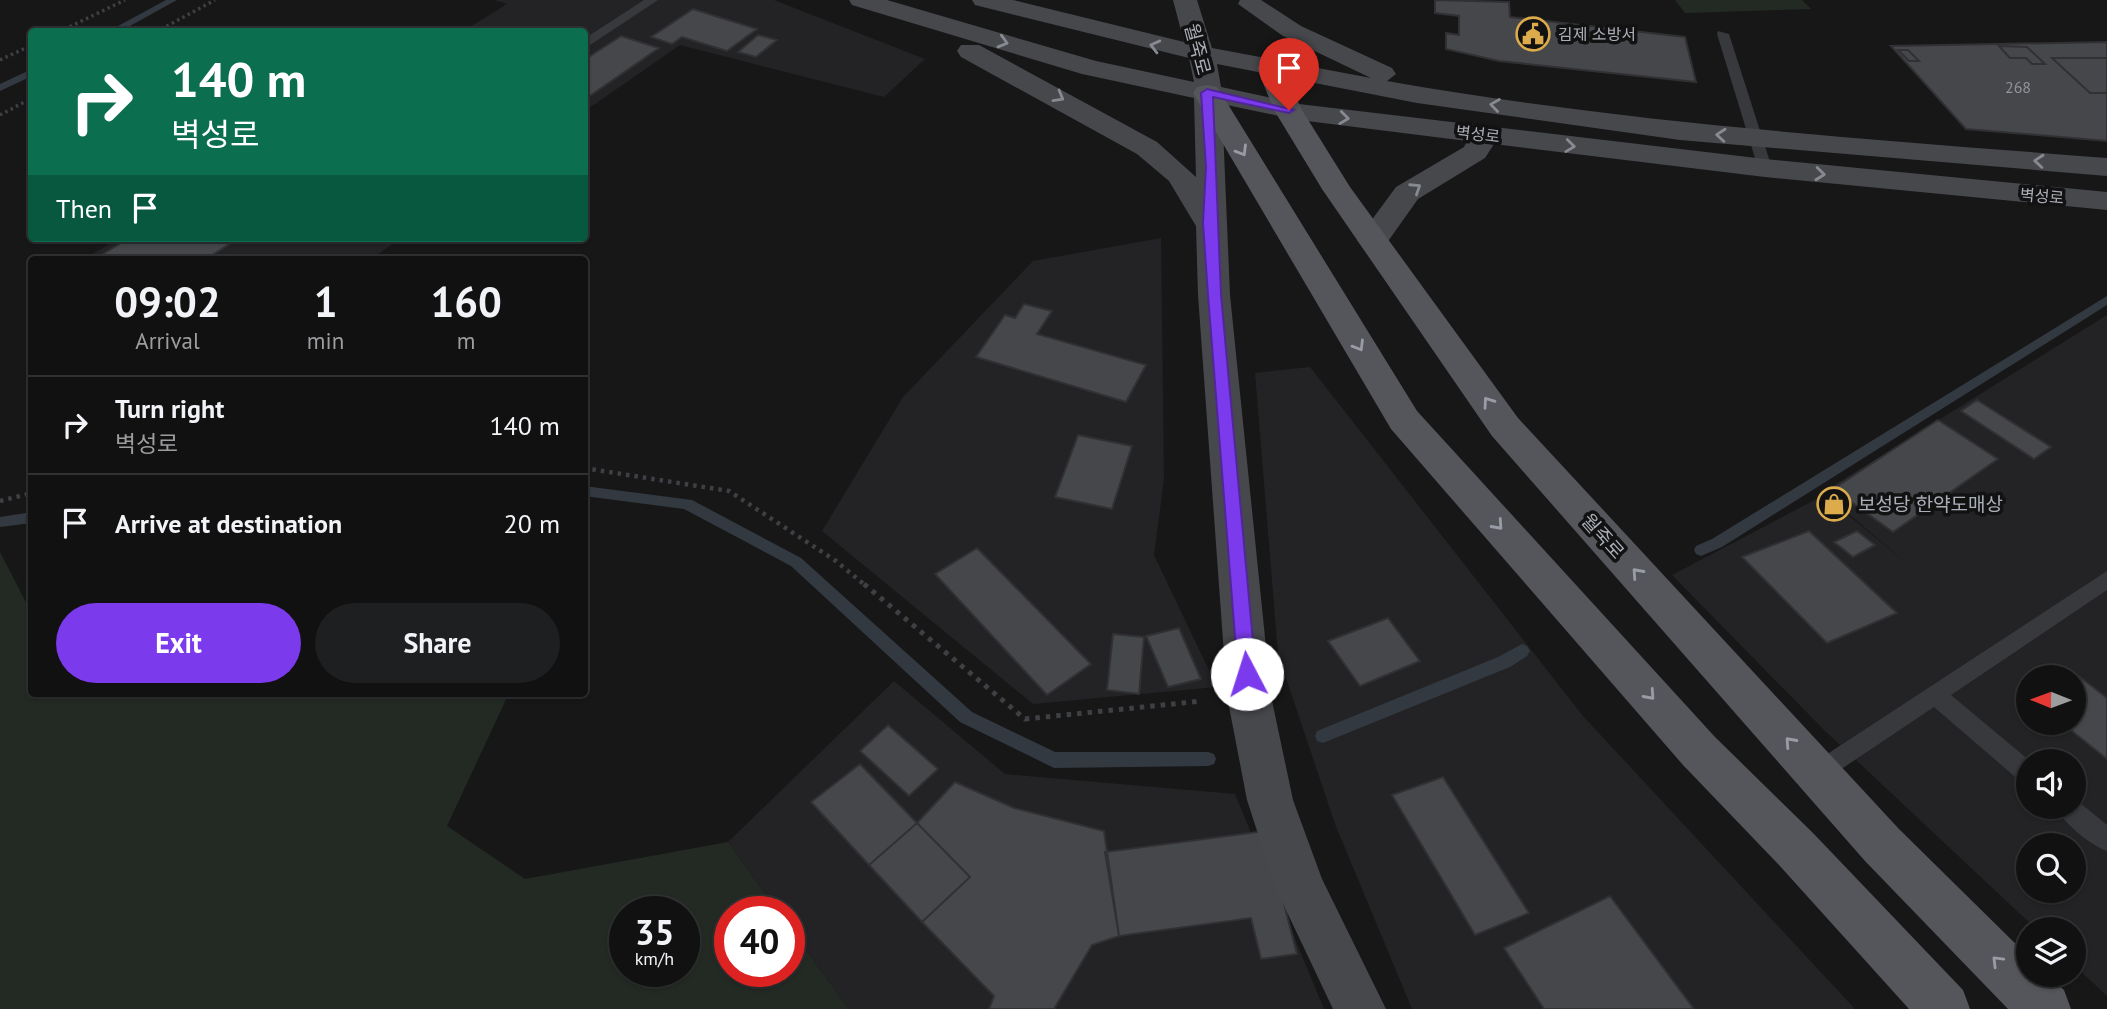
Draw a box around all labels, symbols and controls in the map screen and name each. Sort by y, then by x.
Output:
public building icon: 김제 소방서 [1514,15,1552,53]
street label: 월죽로 [1180,21,1216,77]
place label: 김제 소방서 [1558,24,1636,44]
one-way arrow [997,34,1009,49]
pin [1259,38,1319,110]
one-way arrow [1149,39,1161,54]
text: 140 m [171,47,306,111]
icon: arrive [1270,49,1308,87]
icon: right [56,56,147,147]
house number: 268 [2005,77,2031,97]
one-way arrow [1052,89,1065,102]
one-way arrow [1489,98,1501,113]
one-way arrow [1338,110,1350,125]
text: 벽성로 [171,113,259,155]
street label: 벽성로 [1455,121,1501,147]
one-way arrow [1715,128,1726,143]
one-way arrow [1564,138,1576,153]
one-way arrow [1234,144,1247,157]
one-way arrow [2033,154,2044,169]
one-way arrow [1815,166,1826,181]
one-way arrow [1408,184,1421,196]
street label: 벽성로 [2019,184,2065,208]
icon: arrive [126,189,164,227]
text: Then [56,192,112,225]
text: 09:02 [114,274,221,329]
text: 1 [314,274,337,329]
text: 160 [430,274,502,329]
text: Arrival [135,326,200,355]
text: min [307,326,344,355]
text: m [457,326,475,355]
one-way arrow [1351,339,1364,352]
text: Turn right [115,392,224,425]
one-way arrow [1484,397,1496,410]
icon: right [56,406,94,444]
text: 140 m [489,409,560,442]
text: 벽성로 [115,429,178,458]
shop icon: 보성당 한약도매상 [1815,485,1853,523]
place label: 보성당 한약도매상 [1858,492,2003,516]
icon: arrive [56,504,94,542]
text: Arrive at destination [115,507,342,540]
text: 20 m [504,507,560,540]
street label: 월죽로 [1577,508,1629,564]
one-way arrow [1490,517,1502,530]
one-way arrow [1633,568,1646,581]
button: Exit [56,603,301,683]
button: Share [315,603,560,683]
position arrow [1210,637,1284,711]
north arrow [2016,665,2086,735]
map controls [2016,665,2086,987]
one-way arrow [1641,687,1654,700]
one-way arrow [1785,738,1798,751]
button: sound [2016,749,2086,819]
button: search [2016,833,2086,903]
speed limit sign: 40 [714,896,805,987]
text: 35 [635,909,674,955]
button: layers [2016,917,2086,987]
text: km/h [635,947,674,970]
one-way arrow [1992,956,2005,969]

